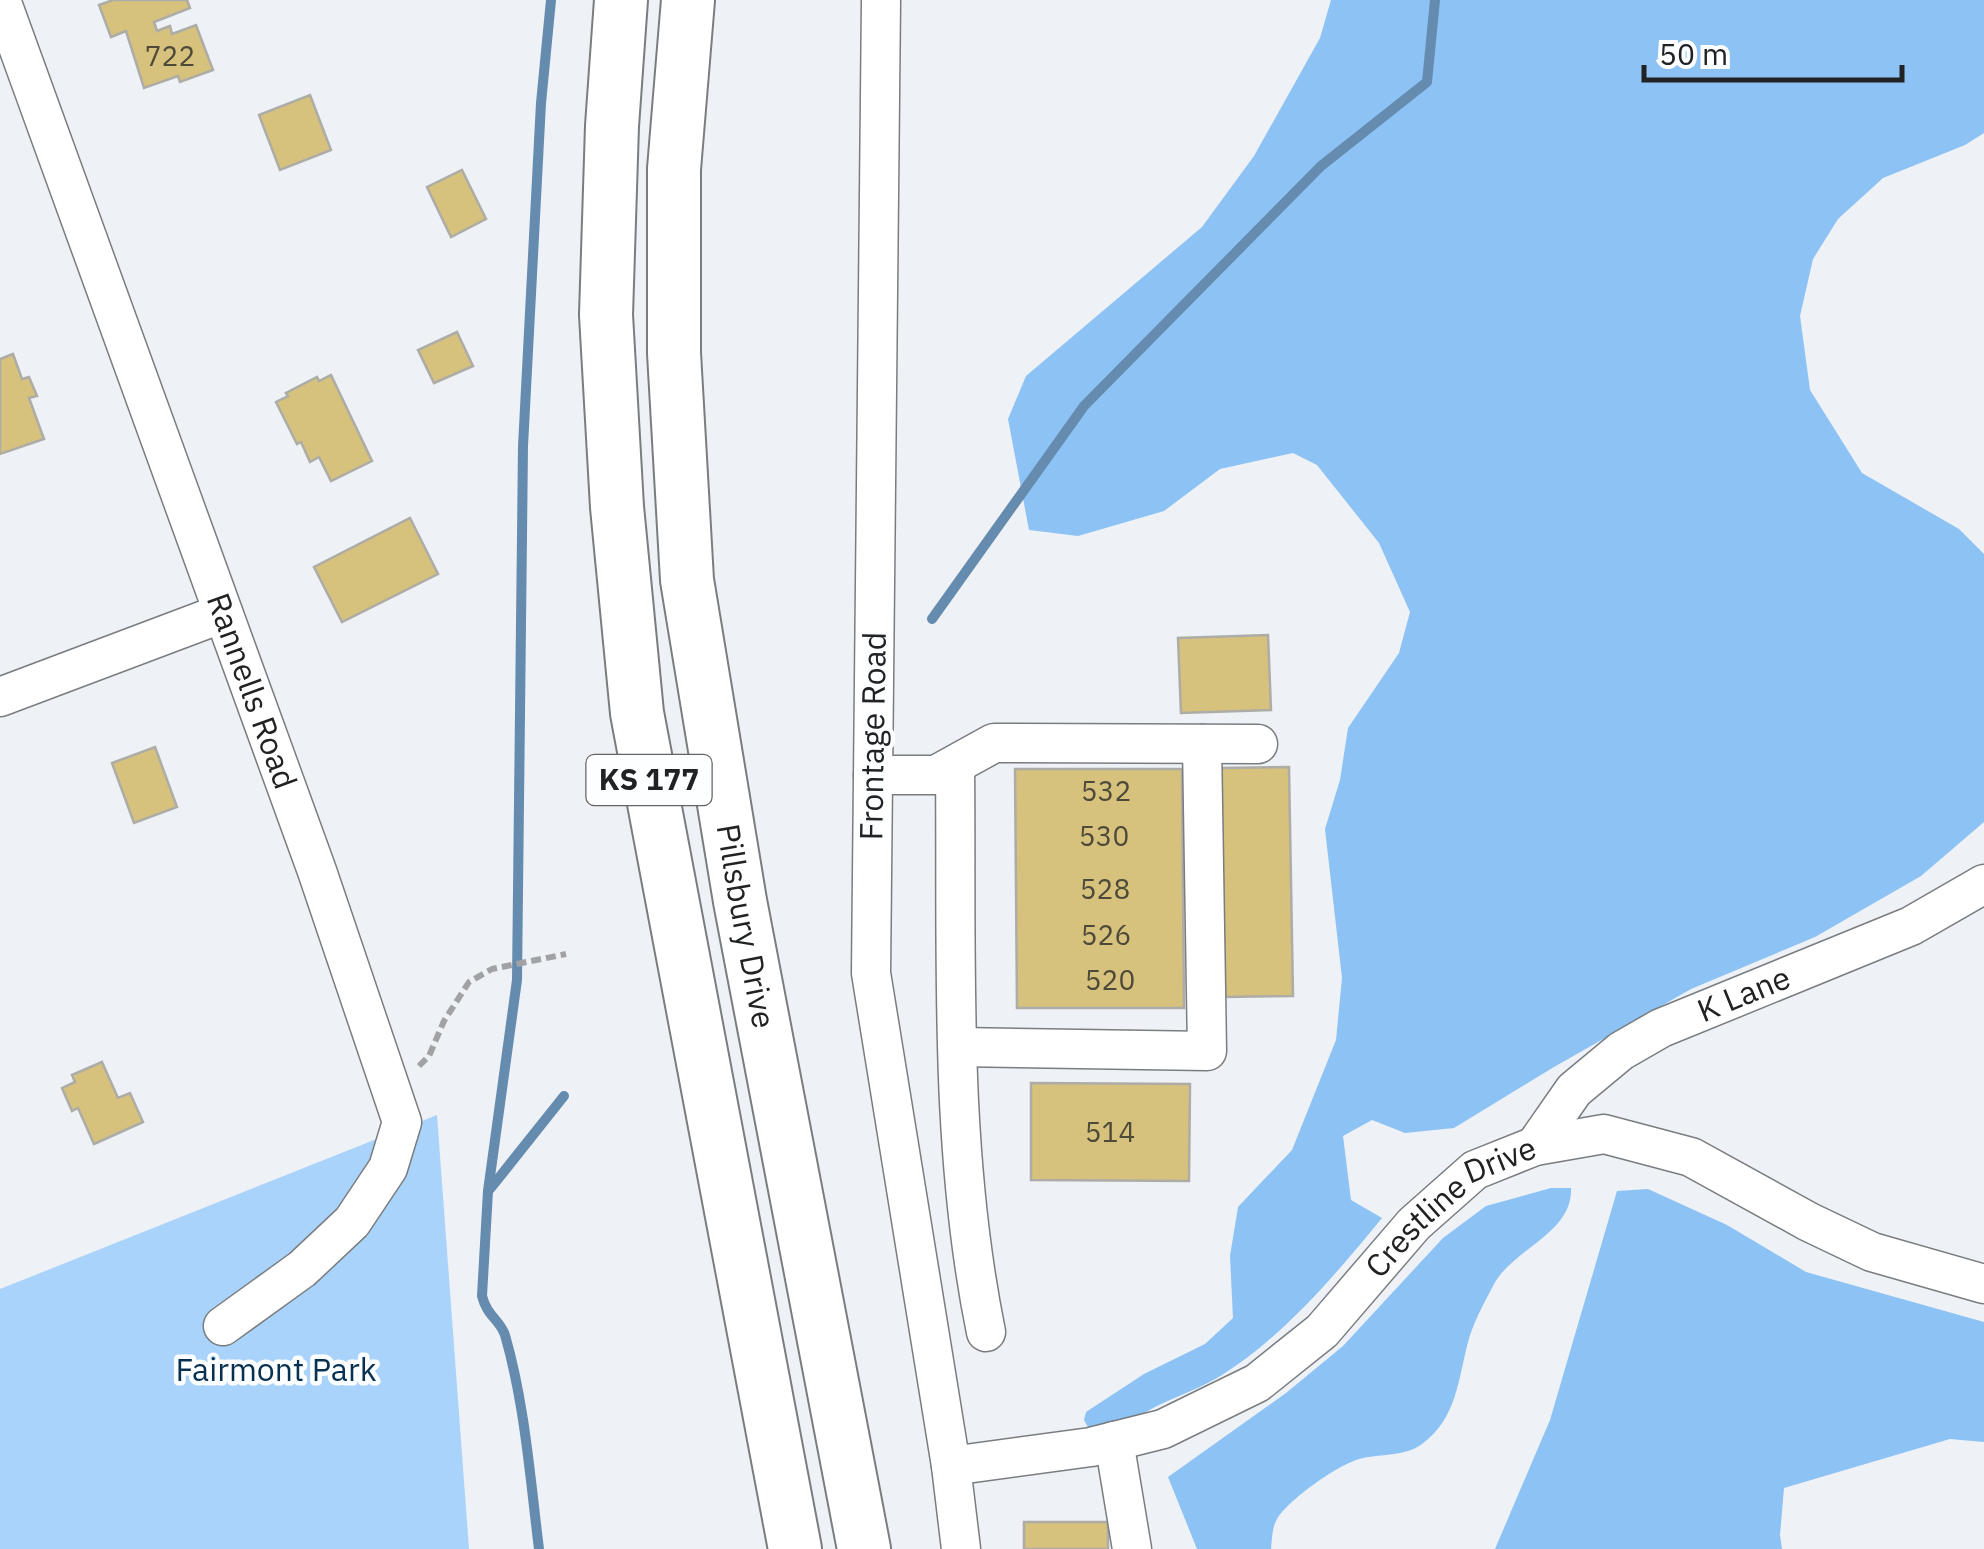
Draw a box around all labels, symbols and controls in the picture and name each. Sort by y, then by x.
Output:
scale bar [1644,20,1902,82]
text: 50 m [1659,34,1728,73]
house number: 722 [145,37,195,74]
street label: Rannells Road [198,587,307,794]
street label: Frontage Road [849,631,895,841]
road number: KS 177 [586,755,712,805]
house number: 532 [1081,772,1131,809]
house number: 530 [1079,817,1129,854]
street label: Pillsbury Drive [708,821,786,1032]
house number: 528 [1080,870,1130,907]
house number: 526 [1081,916,1131,953]
street label: K Lane [1691,956,1796,1031]
house number: 520 [1085,961,1135,998]
house number: 514 [1085,1113,1135,1150]
street label: Crestline Drive [1355,1126,1542,1286]
park label: Fairmont Park [175,1348,377,1390]

